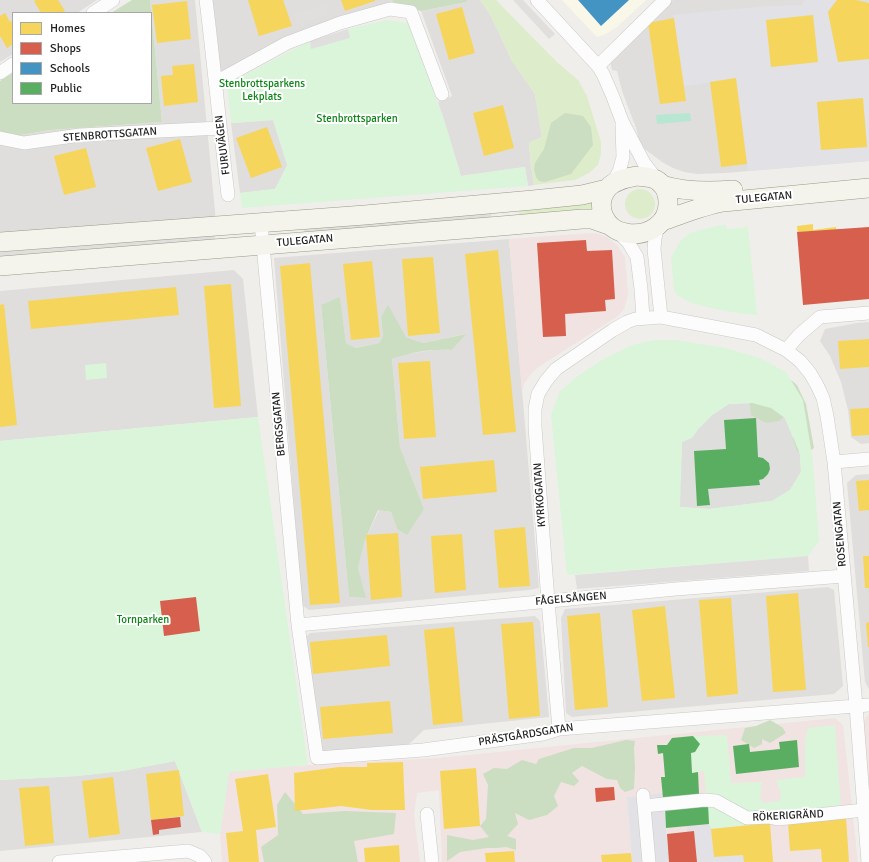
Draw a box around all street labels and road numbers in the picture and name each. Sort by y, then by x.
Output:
street label: FURUVÄGEN [213,114,233,176]
street label: STENBROTTSGATAN [63,125,157,145]
street label: TULEGATAN [735,189,793,207]
street label: TULEGATAN [276,232,334,250]
street label: BERGSGATAN [270,391,288,457]
street label: KYRKOGATAN [531,462,549,528]
street label: ROSENGATAN [831,501,849,567]
street label: FÅGELSÅNGEN [535,589,607,609]
street label: PRÄSTGÅRDSGATAN [477,721,575,749]
street label: RÖKERIGRÄND [752,808,824,824]

